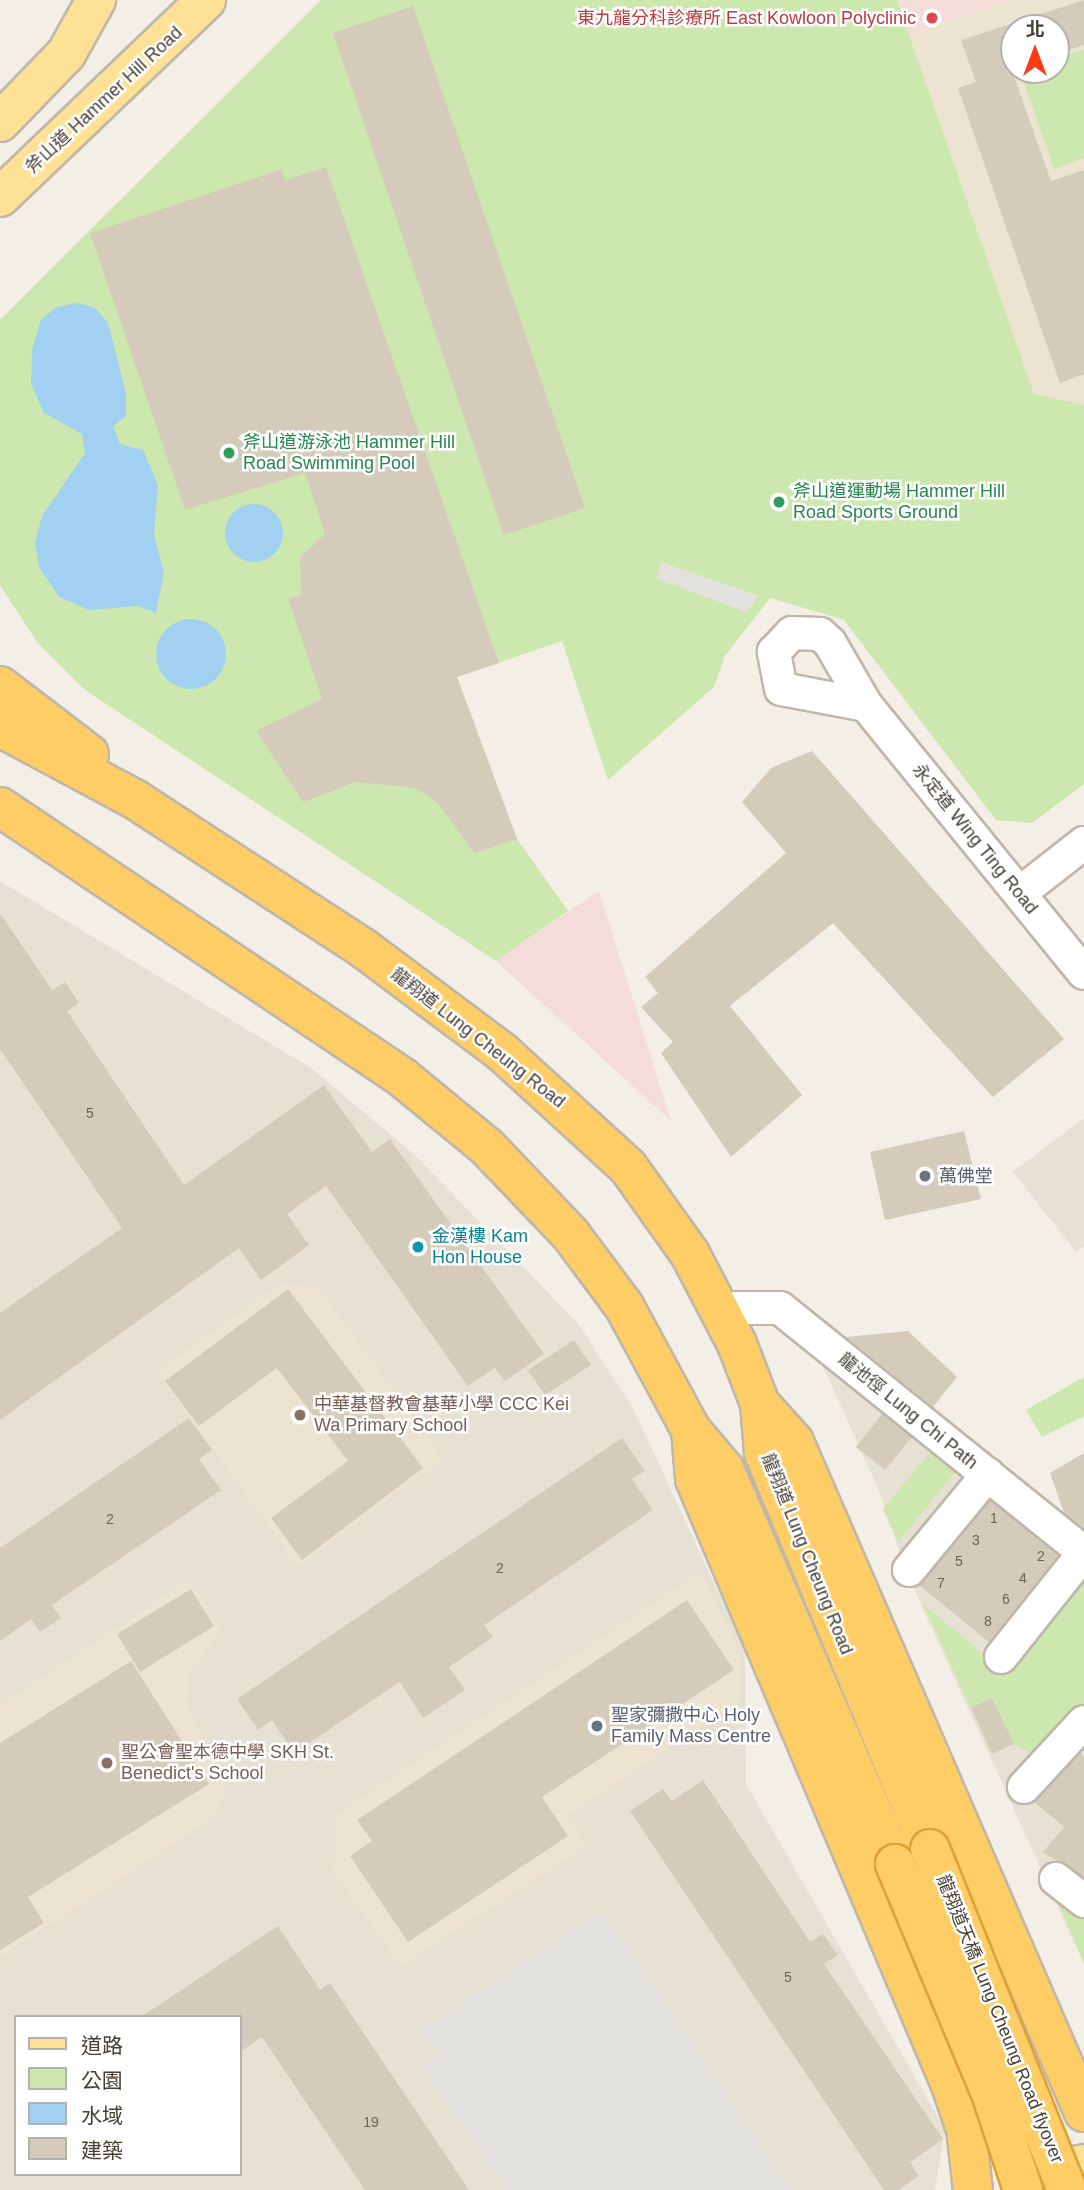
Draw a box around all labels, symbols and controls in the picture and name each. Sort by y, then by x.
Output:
place label: 東九龍分科診療所 East Kowloon Polyclinic [577,7,916,29]
marker: 東九龍分科診療所 East Kowloon Polyclinic [922,8,942,28]
north arrow [1000,14,1070,84]
text: 北 [1025,19,1045,40]
street label: 斧山道 Hammer Hill Road [21,22,187,178]
place label: 斧山道游泳池 Hammer Hill Road Swimming Pool [243,432,455,474]
marker: 斧山道游泳池 Hammer Hill Road Swimming Pool [221,445,237,461]
place label: 斧山道運動場 Hammer Hill Road Sports Ground [793,481,1005,524]
marker: 斧山道運動場 Hammer Hill Road Sports Ground [771,494,787,510]
street label: 永定道 Wing Ting Road [908,759,1042,919]
street label: 龍翔道 Lung Cheung Road [387,963,569,1113]
house number: 5 [86,1105,94,1121]
place label: 萬佛堂 [939,1165,993,1187]
marker: 萬佛堂 [917,1168,933,1184]
place label: 金漢樓 Kam Hon House [432,1226,528,1268]
marker: 金漢樓 Kam Hon House [410,1239,426,1255]
street label: 龍池徑 Lung Chi Path [834,1348,982,1474]
place label: 中華基督教會基華小學 CCC Kei Wa Primary School [314,1394,569,1436]
marker: 中華基督教會基華小學 CCC Kei Wa Primary School [292,1407,308,1423]
street label: 龍翔道 Lung Cheung Road [757,1450,857,1658]
house number: 1 [990,1510,998,1526]
house number: 2 [106,1511,114,1527]
house number: 3 [972,1532,980,1548]
house number: 2 [1037,1548,1045,1564]
house number: 5 [955,1553,963,1569]
house number: 2 [496,1560,504,1576]
house number: 4 [1019,1570,1027,1586]
house number: 7 [937,1575,945,1591]
house number: 6 [1002,1591,1010,1607]
house number: 8 [984,1613,992,1629]
place label: 聖家彌撒中心 Holy Family Mass Centre [611,1705,771,1748]
marker: 聖家彌撒中心 Holy Family Mass Centre [589,1718,605,1734]
place label: 聖公會聖本德中學 SKH St. Benedict's School [121,1742,334,1784]
marker: 聖公會聖本德中學 SKH St. Benedict's School [99,1755,115,1771]
street label: 龍翔道天橋 Lung Cheung Road flyover [932,1872,1068,2166]
house number: 5 [784,1969,792,1985]
legend [14,2015,242,2176]
text: 道路 [81,2034,123,2057]
text: 公園 [81,2069,123,2092]
text: 水域 [81,2104,123,2127]
house number: 19 [363,2114,379,2130]
text: 建築 [81,2139,123,2162]

